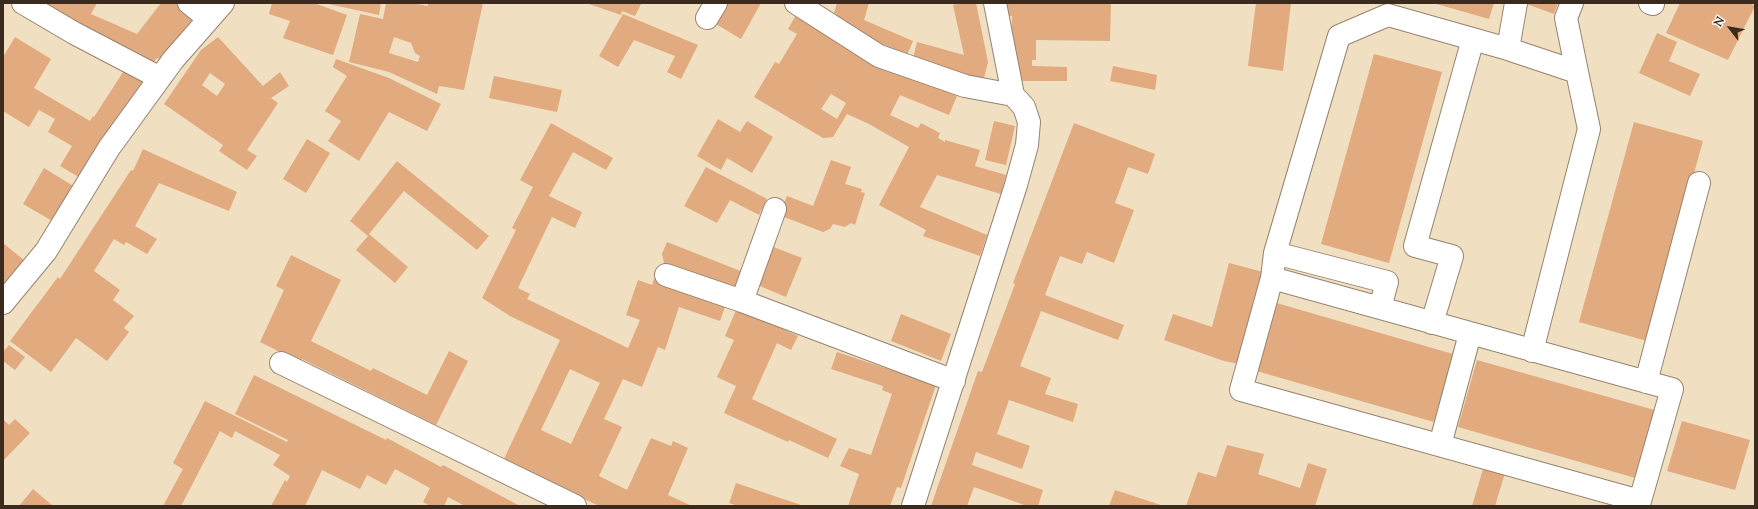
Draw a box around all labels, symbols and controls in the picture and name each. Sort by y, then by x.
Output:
north arrow [1710,8,1750,48]
text: N [1711,14,1729,30]

